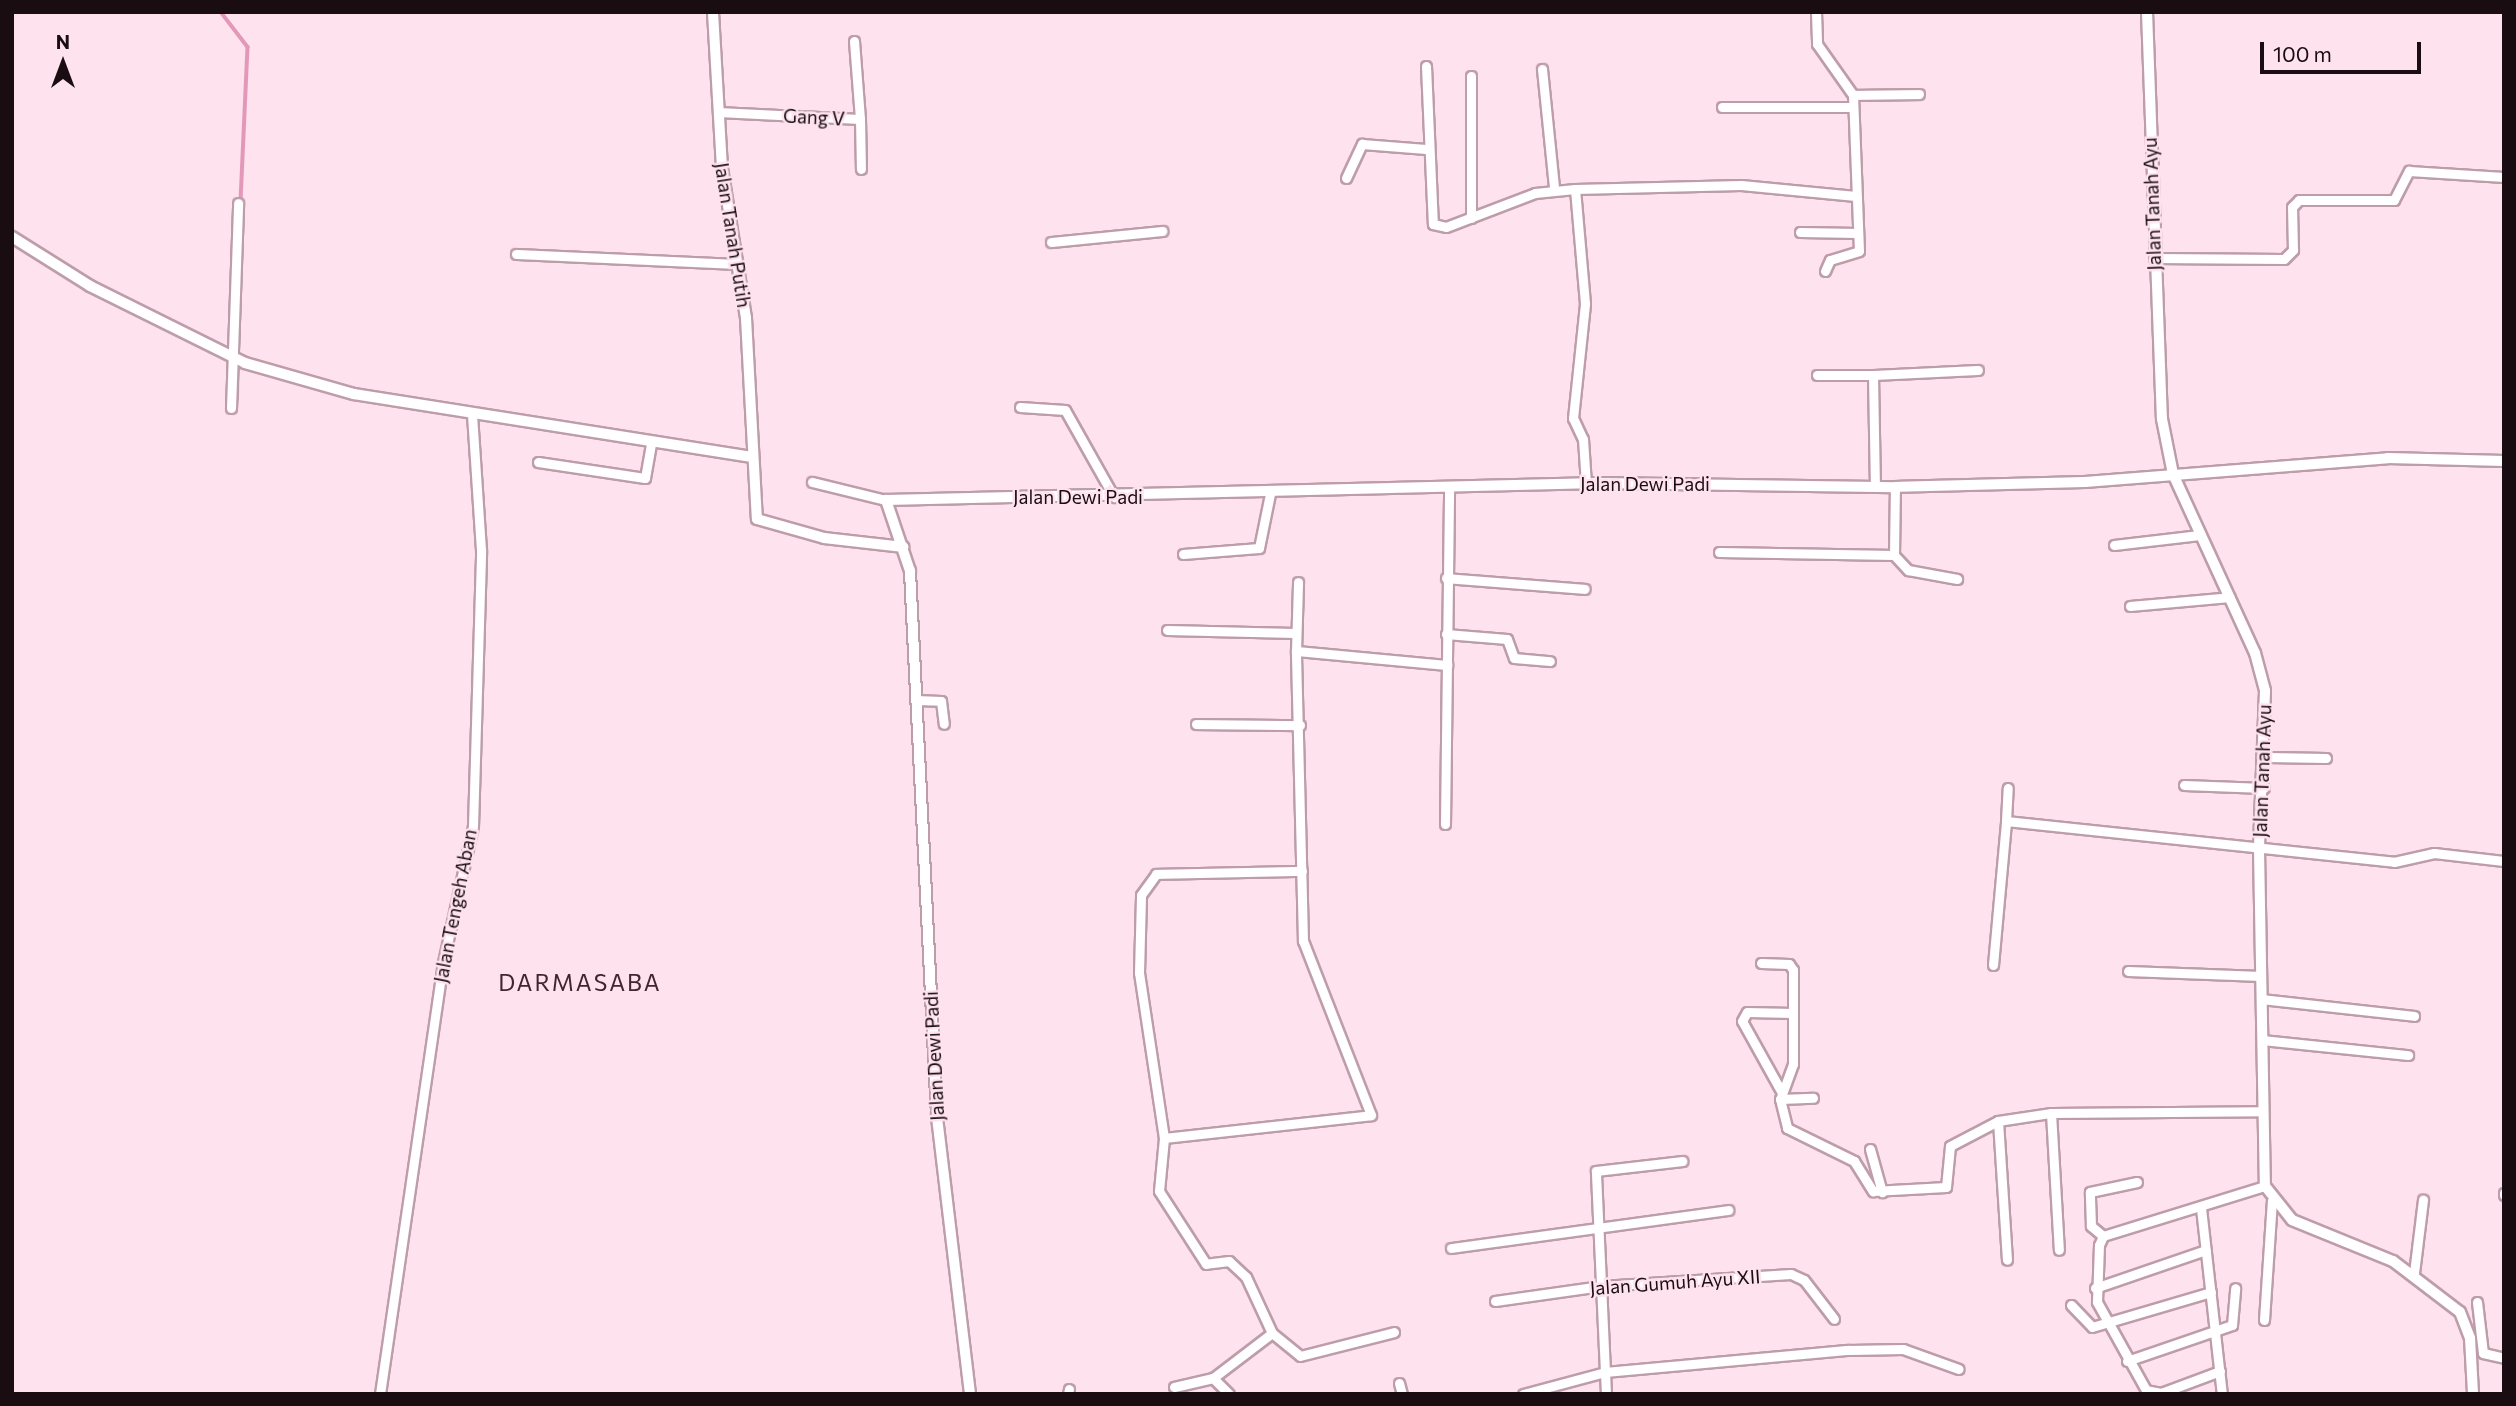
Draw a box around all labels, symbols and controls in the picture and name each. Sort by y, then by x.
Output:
north arrow [28,28,98,98]
scale bar [2264,28,2425,72]
text: N [56,30,70,53]
text: 100 m [2273,41,2332,66]
street label: Gang V [783,104,845,130]
street label: Jalan Tanah Ayu [2138,137,2166,271]
street label: Jalan Tanah Putih [710,161,756,309]
street label: Jalan Dewi Padi [1580,473,1710,495]
street label: Jalan Dewi Padi [1013,486,1143,508]
street label: Jalan Tanah Ayu [2248,704,2276,838]
street label: Jalan Tengeh Aban [429,827,481,985]
district label: DARMASABA [499,968,661,996]
street label: Jalan Dewi Padi [919,991,949,1121]
street label: Jalan Gumuh Ayu XII [1589,1265,1761,1299]

